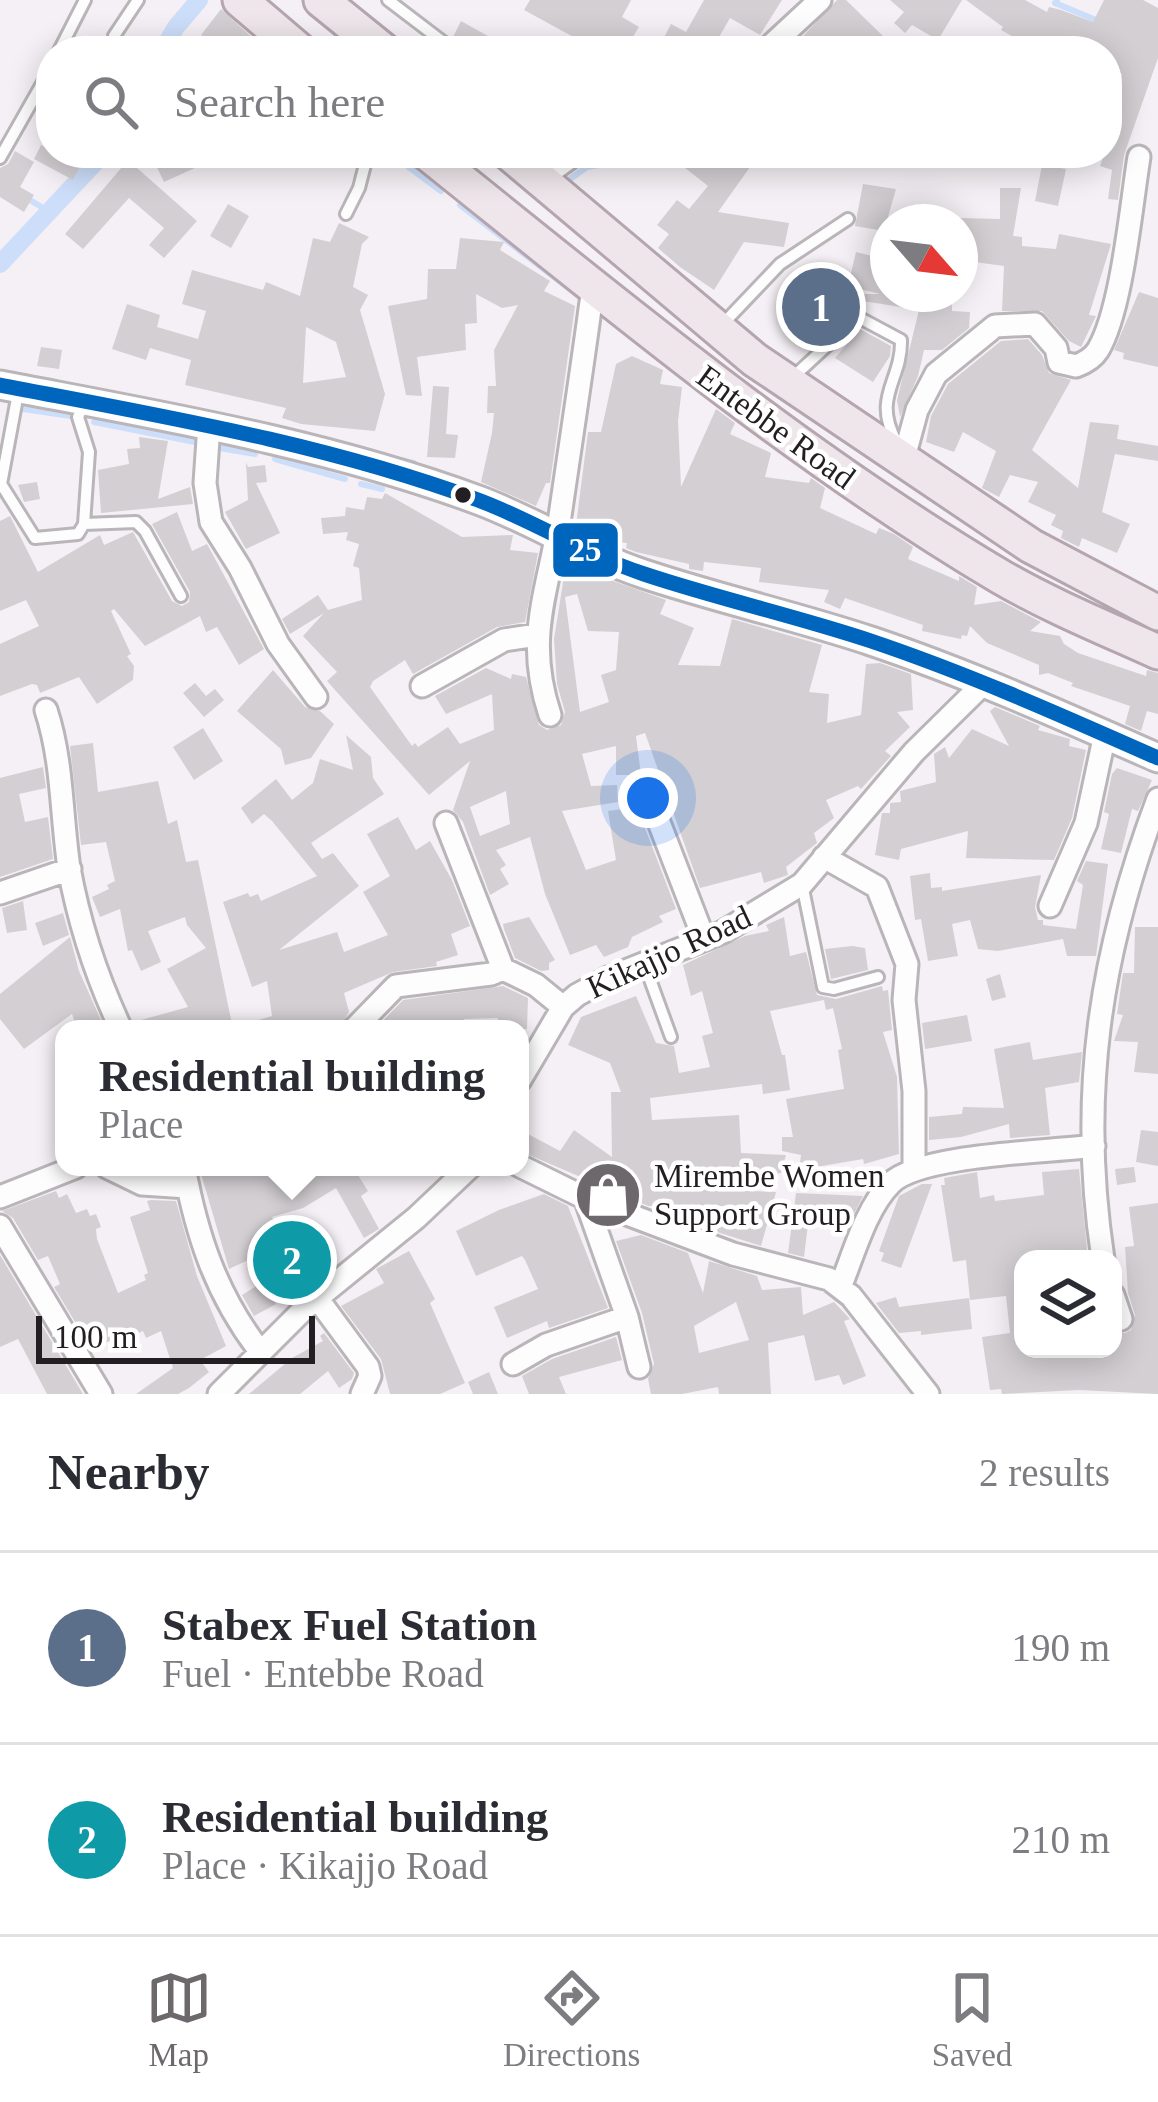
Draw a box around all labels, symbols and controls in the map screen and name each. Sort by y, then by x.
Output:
search box [36,36,1122,168]
icon: search [78,69,144,135]
text: Search here [174,77,385,127]
north arrow [870,204,978,312]
pin: 1 [782,262,860,352]
street label: Entebbe Road [690,358,862,497]
unlabelled marker [452,484,474,506]
line badge: 25 [551,521,620,579]
text: 25 [569,532,602,568]
your location [618,768,678,828]
street label: Kikajjo Road [581,898,757,1006]
popup [55,1020,529,1176]
text: Residential building [99,1051,485,1101]
text: Place [99,1103,183,1146]
place label: Mirembe Women Support Group [654,1158,884,1232]
shop icon: Mirembe Women Support Group [573,1160,643,1230]
pin: 2 [253,1215,331,1305]
map controls [1014,1250,1122,1358]
button: layers [1014,1250,1122,1358]
scale bar [36,1310,315,1363]
text: 100 m [54,1319,137,1355]
text: Nearby [48,1444,209,1500]
text: 2 results [979,1451,1110,1494]
text: Stabex Fuel Station [162,1600,537,1650]
text: 1 [77,1626,97,1669]
text: 190 m [1011,1626,1110,1669]
text: Fuel · Entebbe Road [162,1652,484,1695]
text: Residential building [162,1792,548,1842]
text: 2 [77,1818,97,1861]
text: 210 m [1011,1818,1110,1861]
text: Place · Kikajjo Road [162,1844,488,1887]
tab: Map [146,1965,212,2074]
tab: Directions [503,1965,640,2074]
tab: Saved [932,1965,1012,2074]

